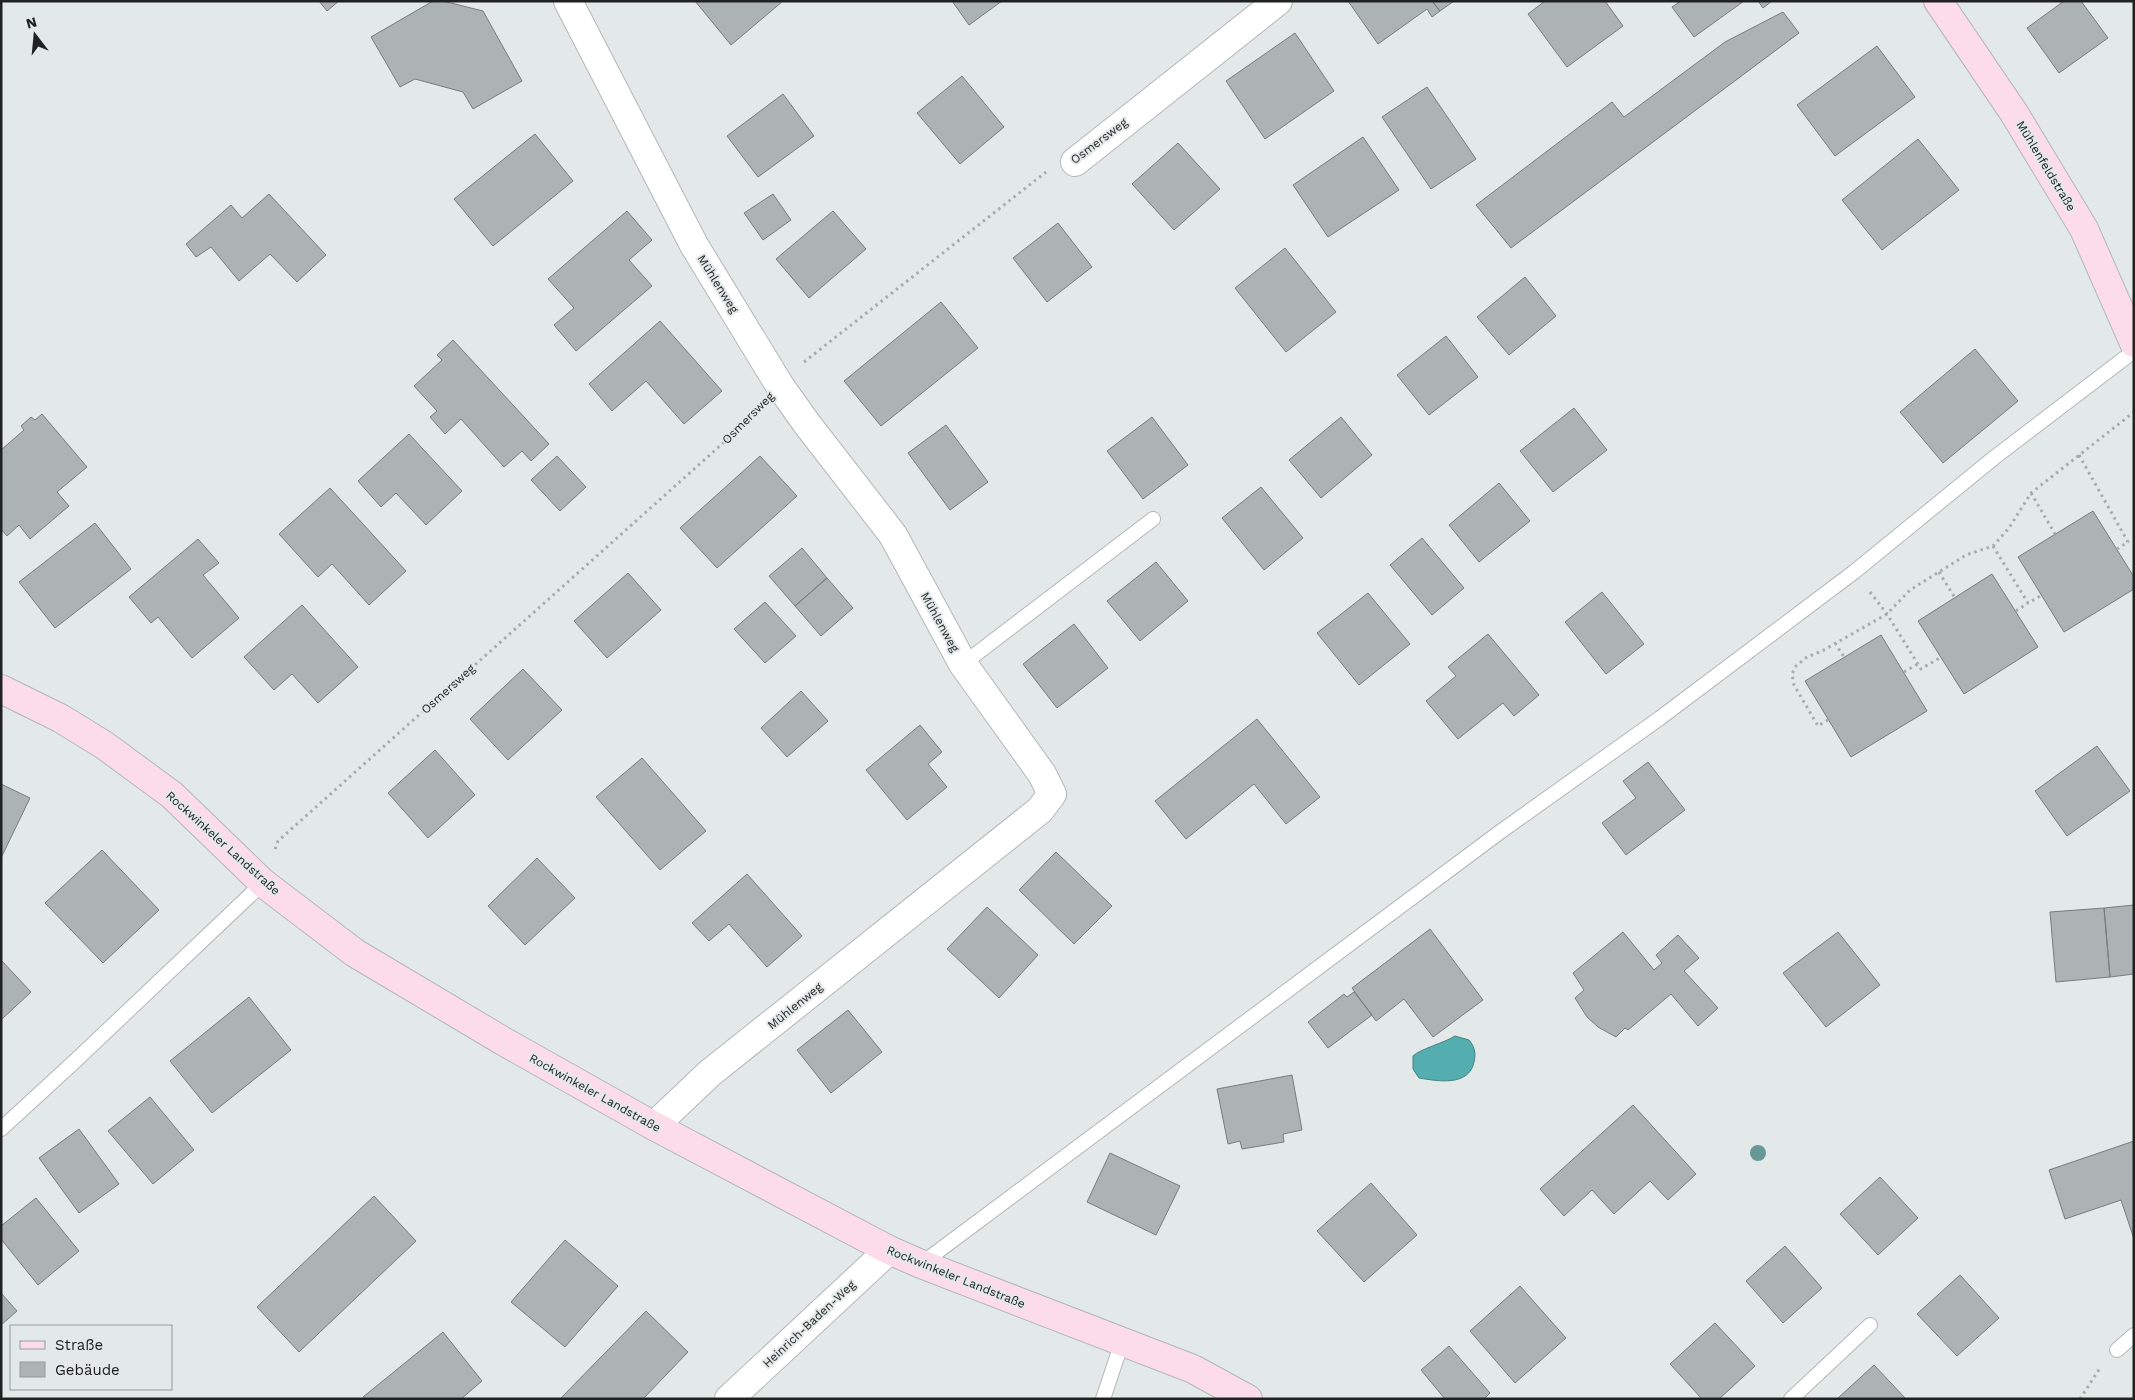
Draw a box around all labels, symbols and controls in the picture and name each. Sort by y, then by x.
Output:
north arrow [10,10,60,60]
text: N [24,13,39,32]
street label: Osmersweg [1068,115,1131,167]
street label: Mühlenfeldstraße [2014,118,2079,214]
street label: Mühlenweg [695,252,742,316]
street label: Osmersweg [719,389,777,447]
street label: Mühlenweg [918,590,962,655]
street label: Osmersweg [418,661,478,717]
street label: Rockwinkeler Landstraße [163,788,283,898]
street label: Mühlenweg [765,979,826,1032]
street label: Rockwinkeler Landstraße [527,1051,663,1135]
street label: Rockwinkeler Landstraße [885,1243,1027,1311]
street label: Heinrich-Baden-Weg [760,1277,859,1370]
legend [10,1325,172,1390]
text: Straße [55,1336,103,1354]
text: Gebäude [55,1361,120,1379]

